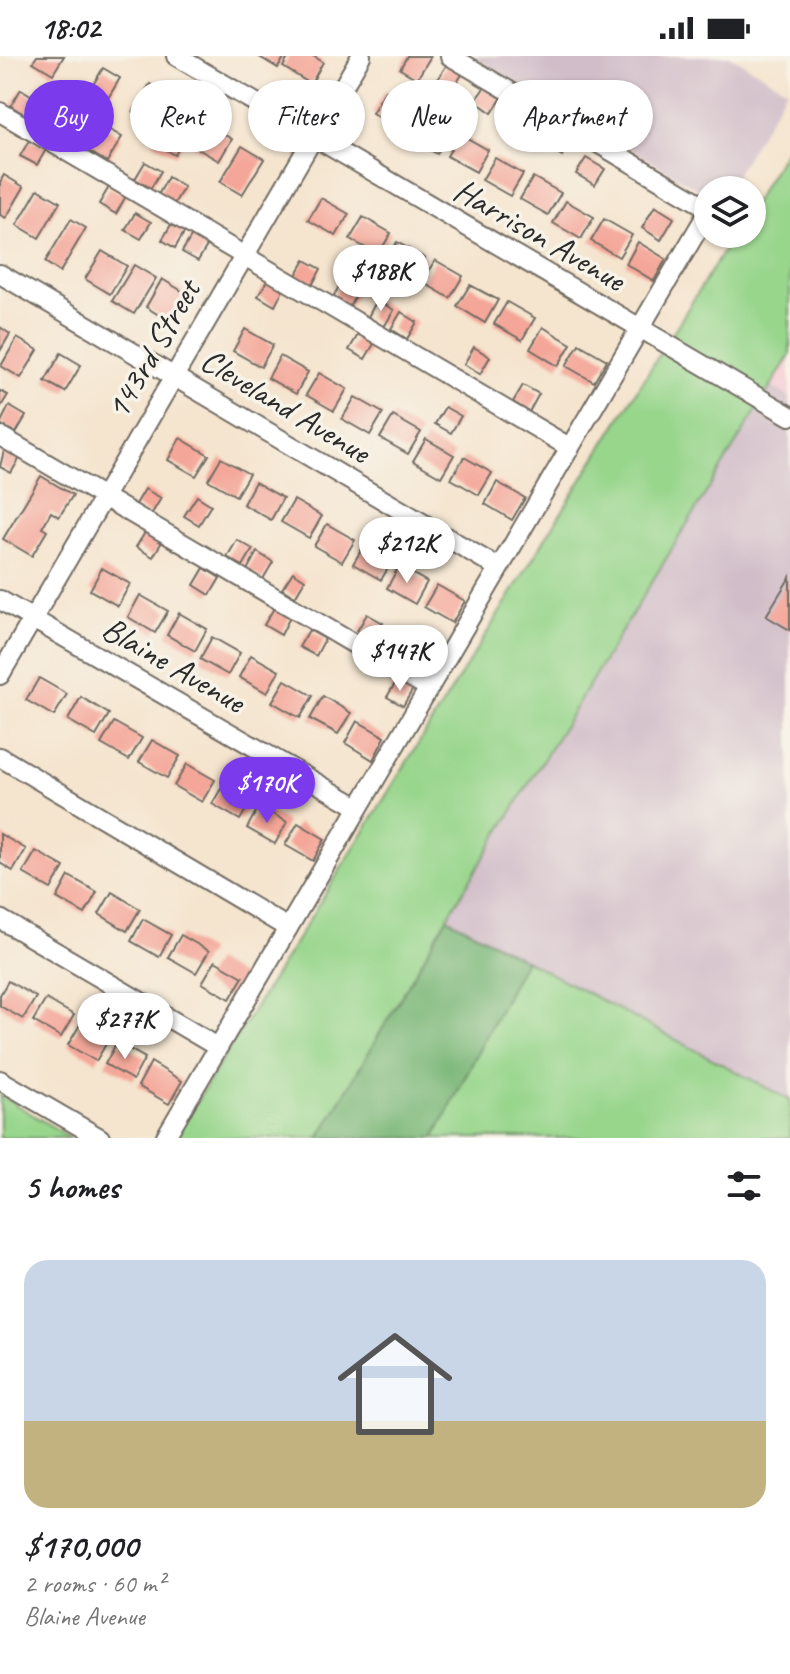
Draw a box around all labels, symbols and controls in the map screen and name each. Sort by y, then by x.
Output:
text: 18:02 [40,9,100,47]
chip: Buy [24,80,114,152]
chip: Rent [130,80,232,152]
chip: Filters [248,80,365,152]
chip: New [381,80,478,152]
chip: Apartment [494,80,653,152]
street label: Harrison Avenue [447,168,635,302]
map controls [694,176,766,248]
button: layers [694,176,766,248]
pin: $188K [325,245,437,313]
text: $188K [351,254,411,287]
street label: 143rd Street [96,269,211,426]
street label: Cleveland Avenue [193,338,380,474]
pin: $212K [351,517,463,585]
text: $212K [377,526,437,559]
street label: Blaine Avenue [95,606,255,723]
pin: $147K [344,625,456,693]
text: $147K [370,634,430,667]
pin: $170K [211,757,323,825]
text: $170K [237,766,297,799]
pin: $277K [69,993,181,1061]
text: $277K [95,1002,155,1035]
icon: filters [722,1164,766,1208]
text: 5 homes [24,1165,119,1208]
icon: home [323,1312,467,1456]
text: $170,000 [24,1524,138,1567]
text: 2 rooms · 60 m² [24,1567,165,1600]
text: Blaine Avenue [24,1600,145,1633]

